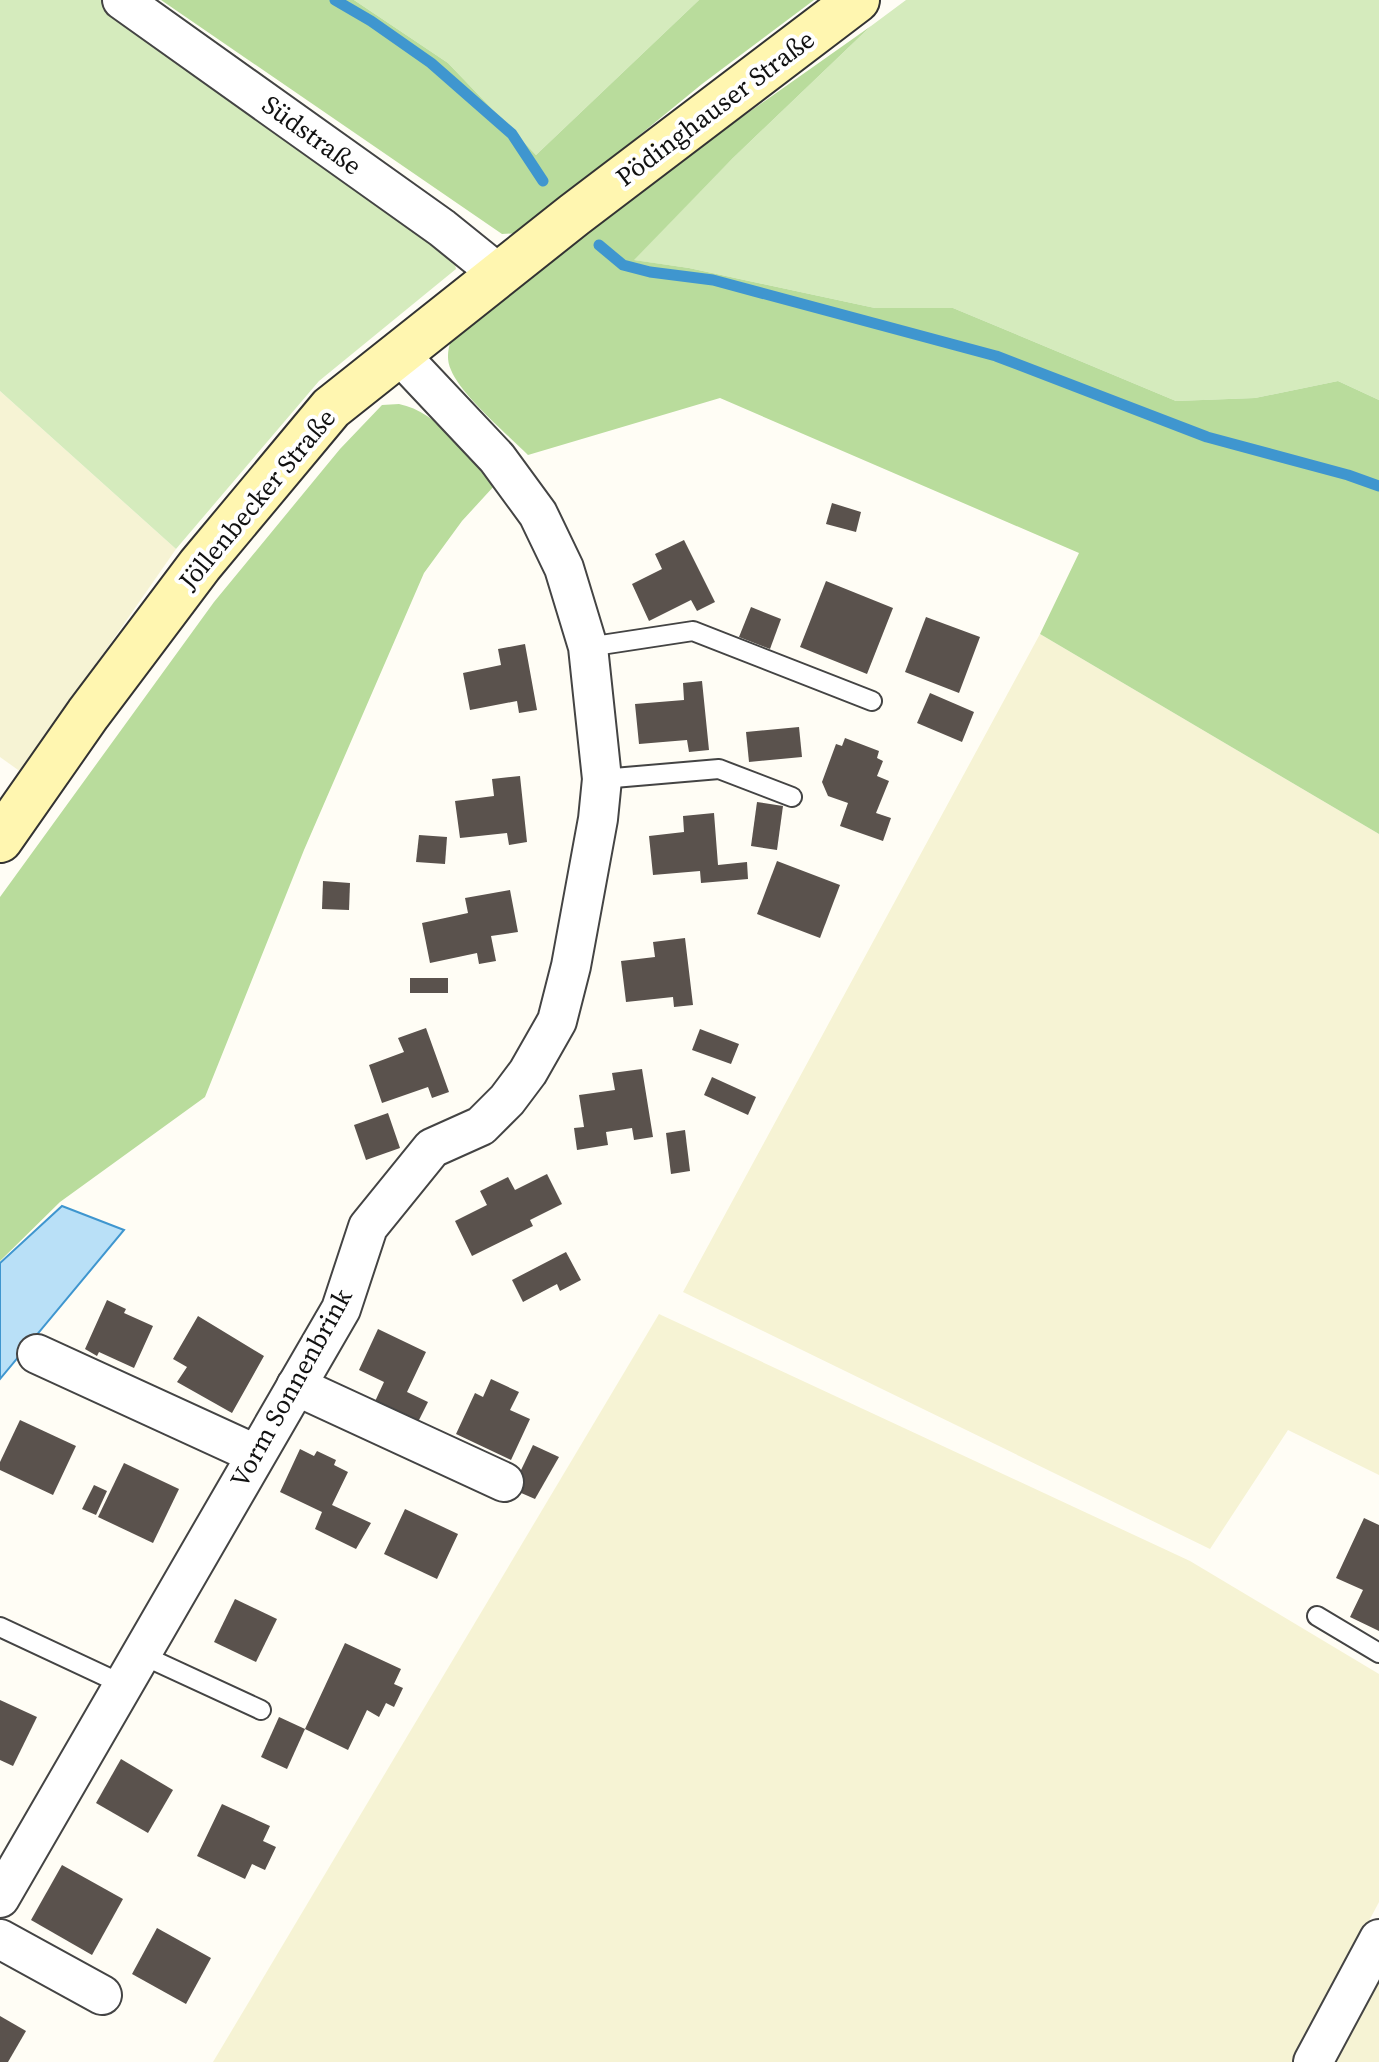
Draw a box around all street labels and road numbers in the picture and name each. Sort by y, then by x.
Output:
street label: Pödinghauser Straße [608,21,822,195]
street label: Südstraße [255,87,369,183]
street label: Jöllenbecker Straße [170,401,344,598]
street label: Vorm Sonnenbrink [221,1281,361,1494]

